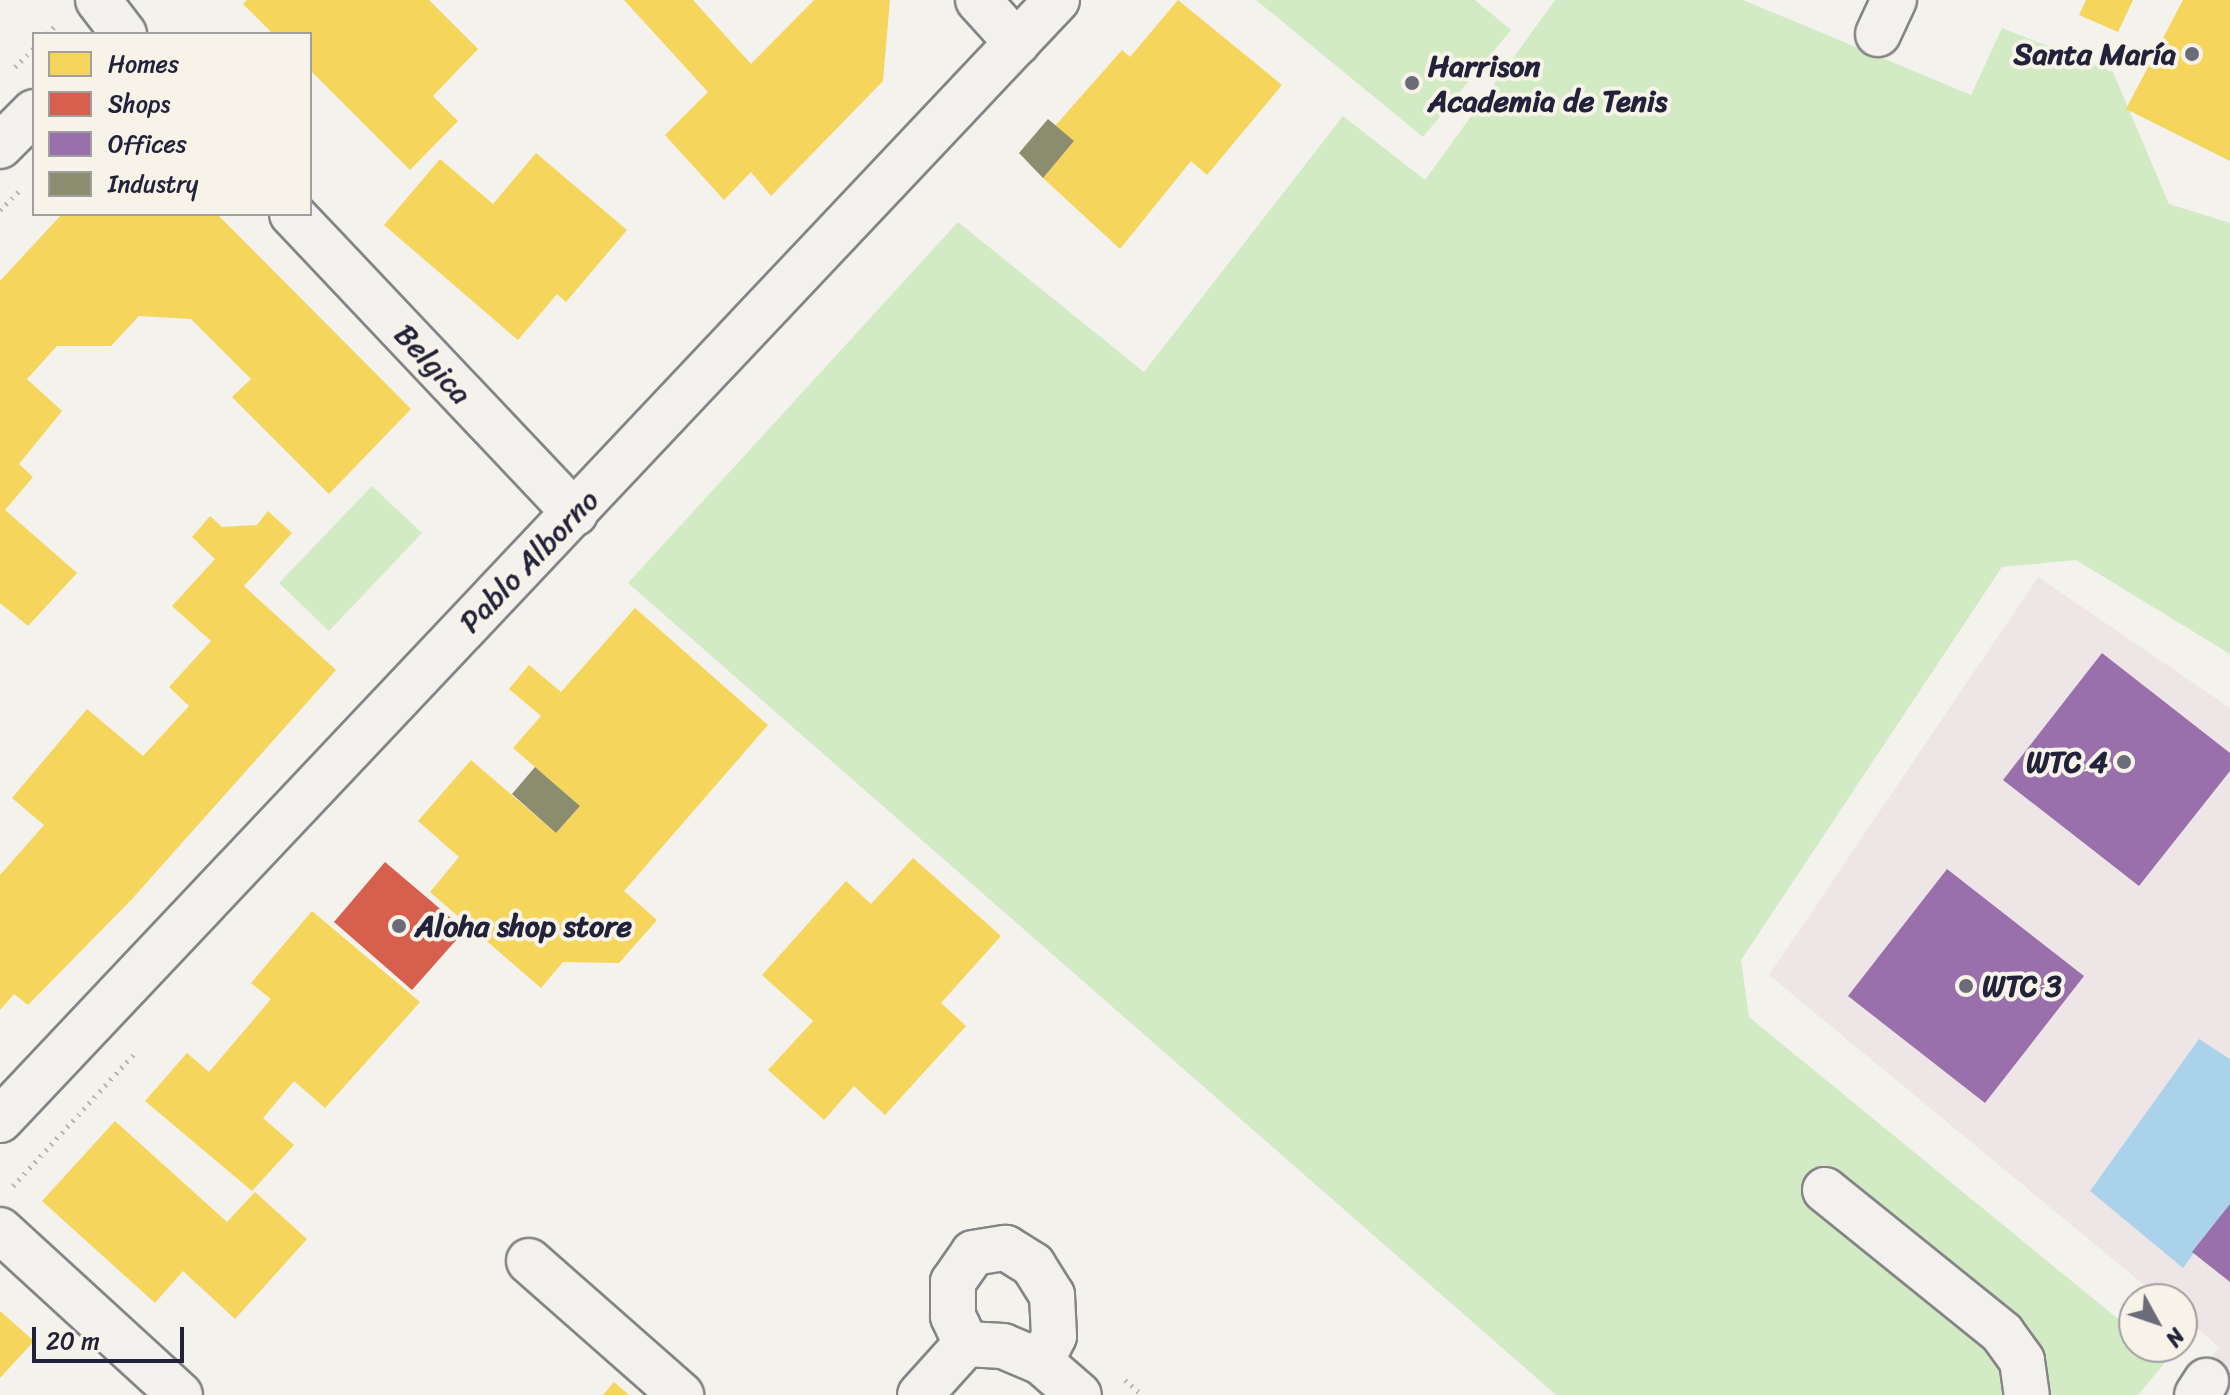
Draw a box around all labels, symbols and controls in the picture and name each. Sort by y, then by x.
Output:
legend [32,32,312,216]
place label: Santa María [2015,36,2176,72]
text: Homes [108,43,179,85]
marker: Santa María [2183,45,2201,63]
place label: Harrison Academia de Tenis [1428,48,1670,118]
marker: Harrison Academia de Tenis [1403,74,1421,92]
text: Shops [108,83,170,125]
text: Offices [108,123,187,165]
text: Industry [108,163,198,205]
street label: Belgica [387,316,479,412]
street label: Pablo Alborno [452,482,606,640]
place label: WTC 4 [2026,744,2108,780]
marker: WTC 4 [2115,753,2133,771]
place label: Aloha shop store [415,908,635,944]
marker: Aloha shop store [390,917,408,935]
place label: WTC 3 [1982,968,2062,1004]
marker: WTC 3 [1957,977,1975,995]
north arrow [2118,1283,2198,1363]
scale bar [36,1311,188,1361]
text: N [2155,1319,2195,1356]
text: 20 m [46,1320,100,1362]

